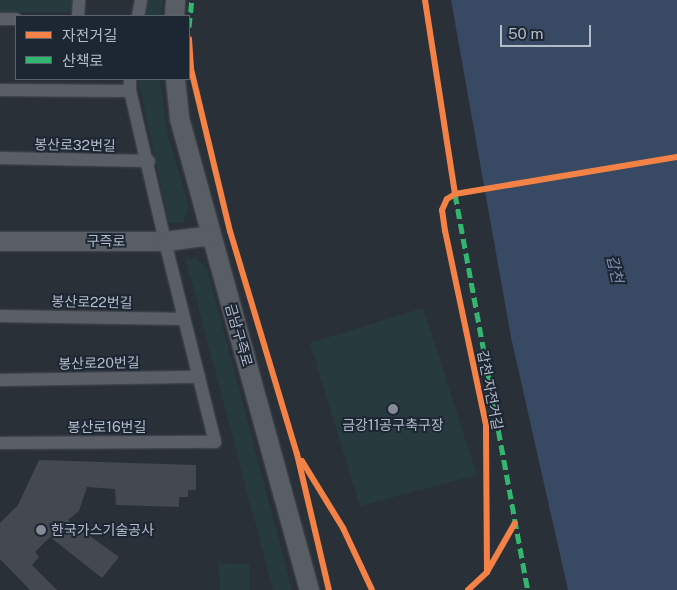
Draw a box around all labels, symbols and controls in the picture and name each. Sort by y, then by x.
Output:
legend [15,15,190,80]
scale bar [502,15,593,47]
text: 50 m [508,25,543,42]
text: 자전거길 [62,27,117,44]
text: 산책로 [62,52,103,69]
street label: 봉산로32번길 [34,136,116,154]
street label: 구즉로 [87,233,125,249]
water label: 갑천 [603,254,627,284]
street label: 봉산로22번길 [51,293,133,311]
street label: 금남구즉로 [222,302,256,368]
street label: 갑천 자전거길 [474,349,506,431]
street label: 봉산로20번길 [58,354,140,372]
marker: 금강11공구축구장 [387,403,399,415]
place label: 금강11공구축구장 [342,417,444,433]
street label: 봉산로16번길 [68,419,146,435]
place label: 한국가스기술공사 [51,522,154,538]
marker: 한국가스기술공사 [35,524,47,536]

